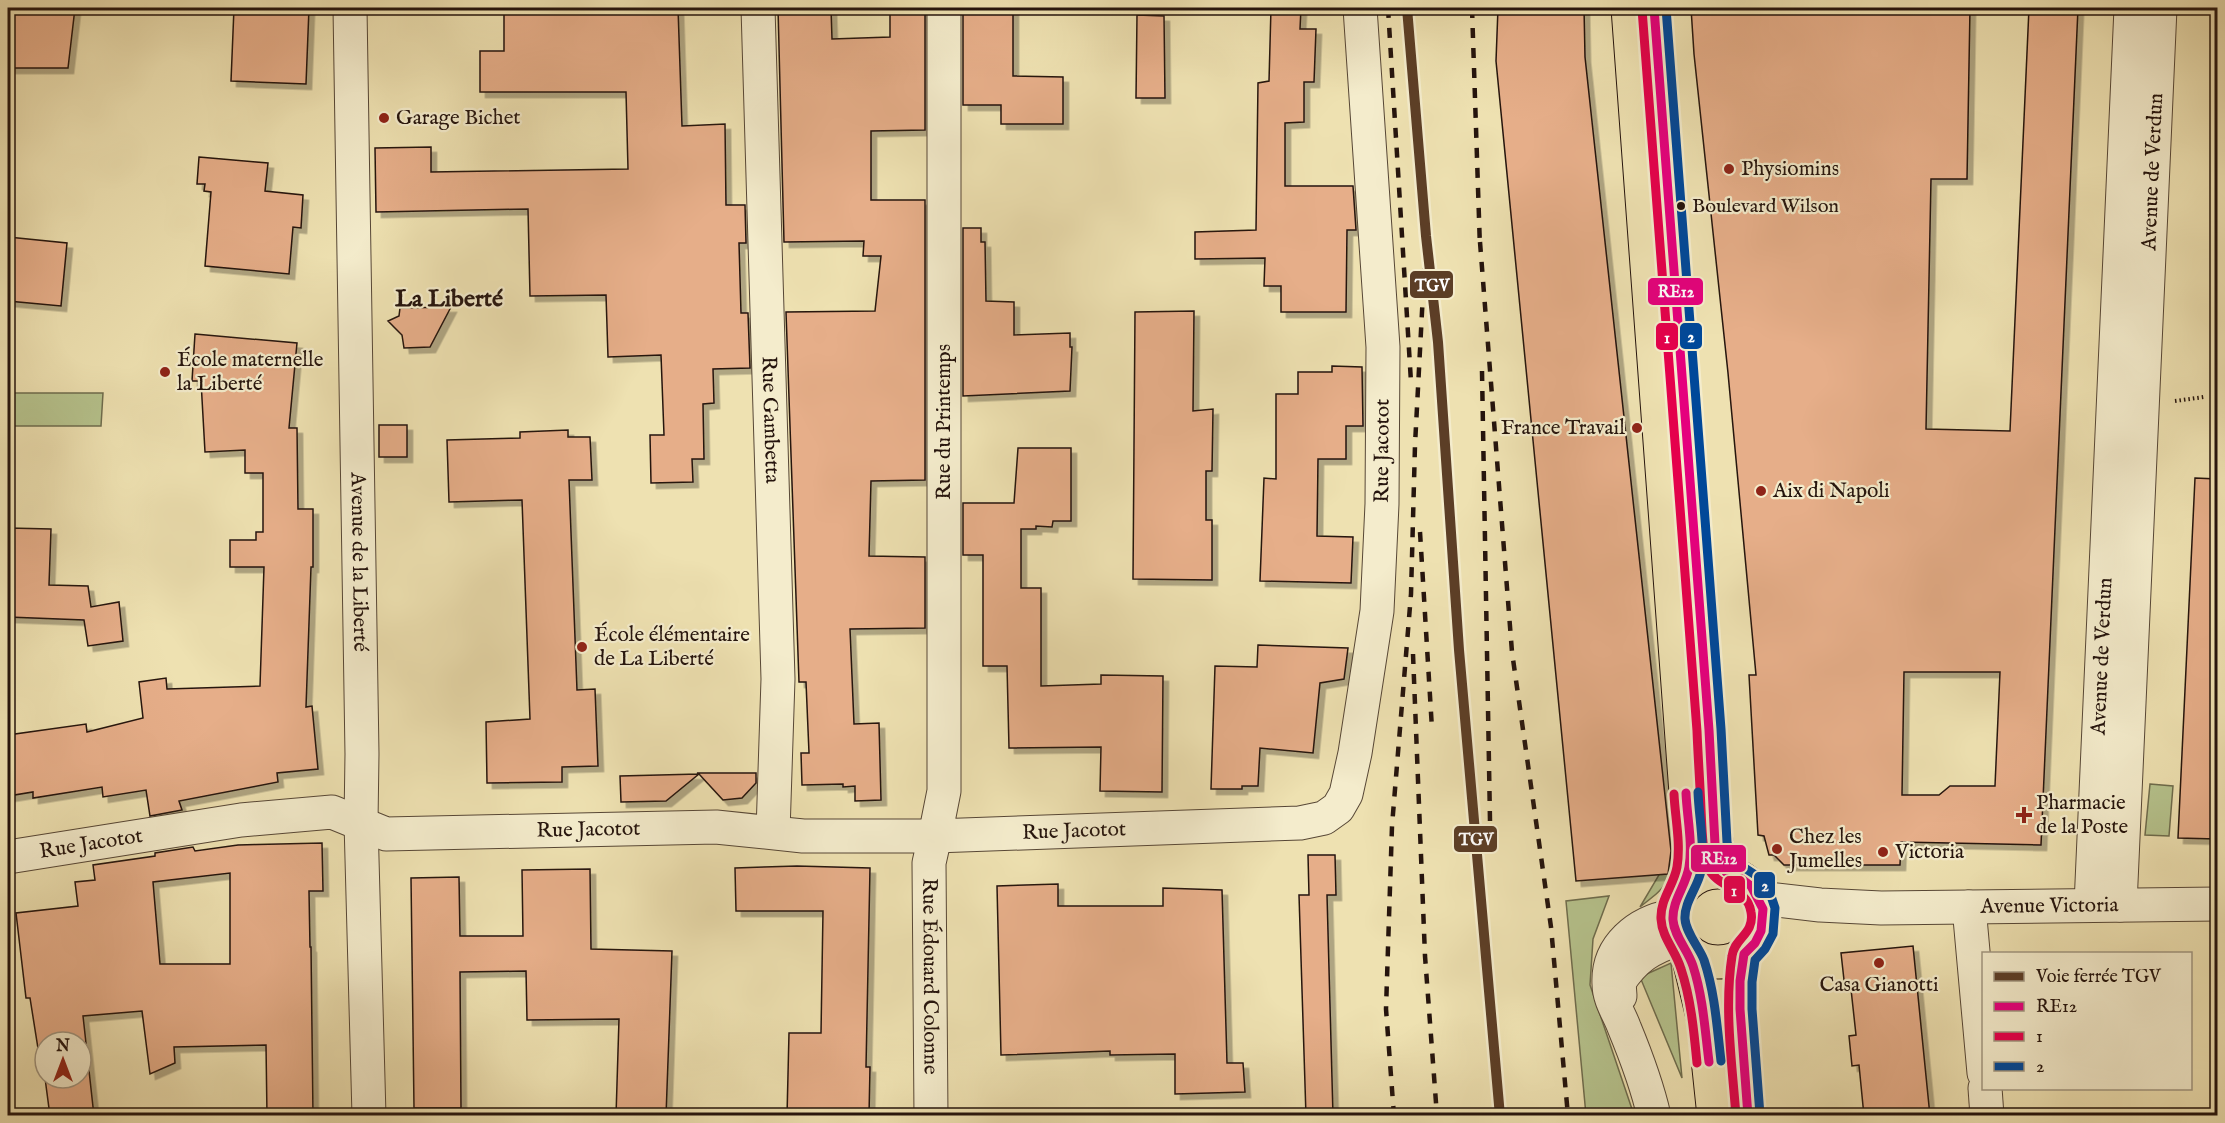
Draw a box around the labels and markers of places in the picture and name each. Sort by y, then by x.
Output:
place label: Garage Bichet [396,105,521,132]
marker: Garage Bichet [377,111,391,125]
place label: Physiomins [1741,156,1839,183]
marker: Physiomins [1722,162,1736,176]
place label: Boulevard Wilson [1692,194,1839,219]
marker: Boulevard Wilson [1675,200,1687,212]
place label: École maternelle la Liberté [177,346,324,398]
marker: École maternelle la Liberté [158,365,172,379]
place label: France Travail [1501,415,1625,442]
marker: France Travail [1630,421,1644,435]
place label: Aix di Napoli [1772,478,1890,505]
marker: Aix di Napoli [1754,484,1768,498]
place label: École élémentaire de La Liberté [594,621,750,673]
marker: École élémentaire de La Liberté [575,640,589,654]
place label: Pharmacie de la Poste [2036,790,2128,841]
marker: Pharmacie de la Poste [2017,808,2031,822]
place label: Chez les Jumelles [1787,824,1862,875]
place label: Victoria [1894,839,1965,866]
marker: Chez les Jumelles [1770,842,1784,856]
marker: Victoria [1876,845,1890,859]
marker: Casa Gianotti [1872,956,1886,970]
place label: Casa Gianotti [1819,972,1939,999]

